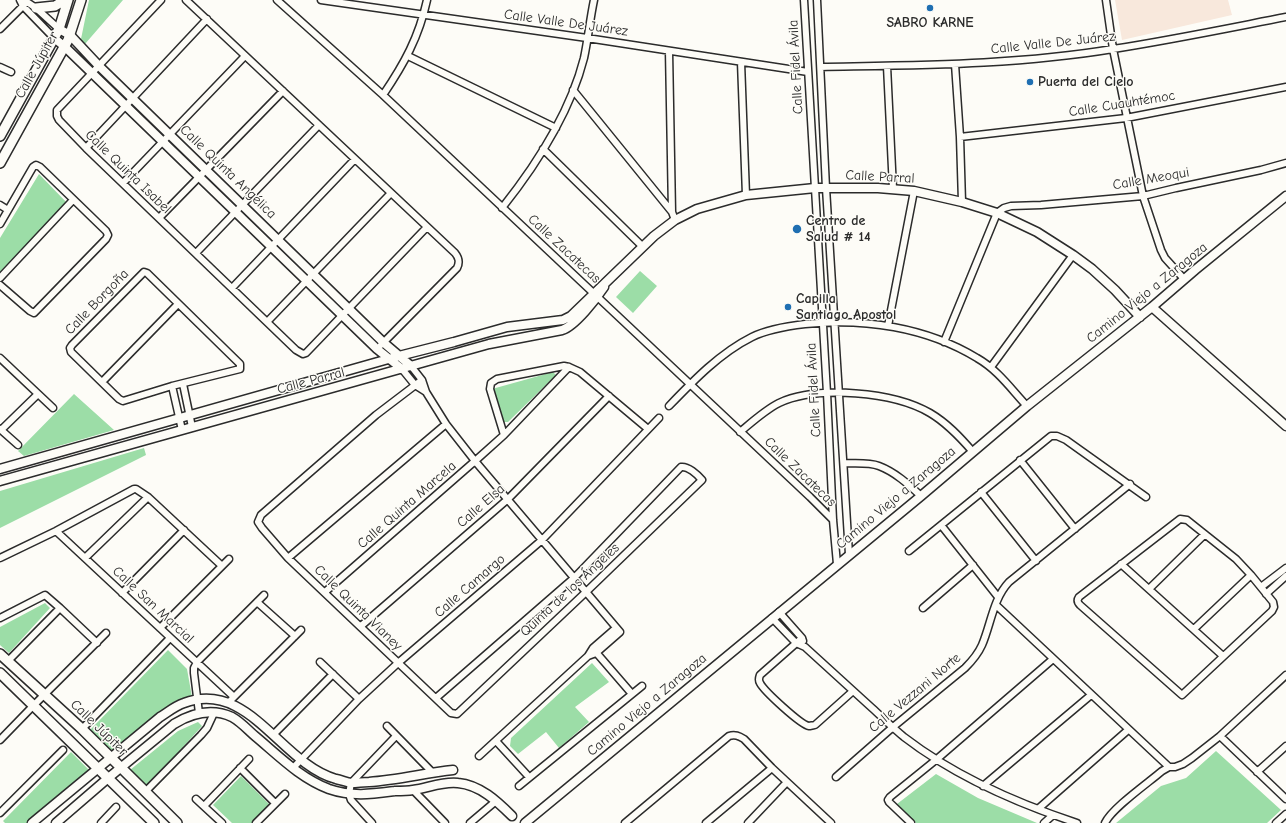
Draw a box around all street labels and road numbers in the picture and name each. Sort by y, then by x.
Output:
street label: Calle Valle De Juárez [503,6,629,40]
street label: Calle Fidel Ávila [785,19,807,115]
street label: Calle Valle De Juárez [990,28,1116,58]
street label: Calle Júpiter [12,29,62,101]
street label: Calle Cuauhtémoc [1068,87,1176,121]
street label: Calle Quinta Angélica [176,122,280,222]
street label: Calle Quinta Isabel [81,127,175,217]
street label: Calle Meoqui [1111,164,1191,194]
street label: Calle Parral [845,167,915,187]
street label: Calle Zacatecas [524,211,604,287]
street label: Camino Viejo a Zaragoza [1083,239,1211,347]
street label: Calle Borgoña [62,266,132,338]
street label: Calle Fidel Ávila [803,342,825,438]
street label: Calle Parral [275,364,347,398]
street label: Calle Zacatecas [761,434,839,510]
street label: Camino Viejo a Zaragoza [833,443,959,553]
street label: Calle Quinta Marcela [354,458,460,552]
street label: Calle Elsa [454,481,508,531]
street label: Quinta de los Ángeles [517,540,623,640]
street label: Calle Camargo [431,551,509,621]
street label: Calle Quinta Vianey [310,562,406,654]
street label: Calle San Marcial [109,563,197,647]
street label: Camino Viejo a Zaragoza [584,650,710,760]
street label: Calle Vezzani Norte [866,650,964,736]
street label: Calle Júpiter [67,696,131,760]

